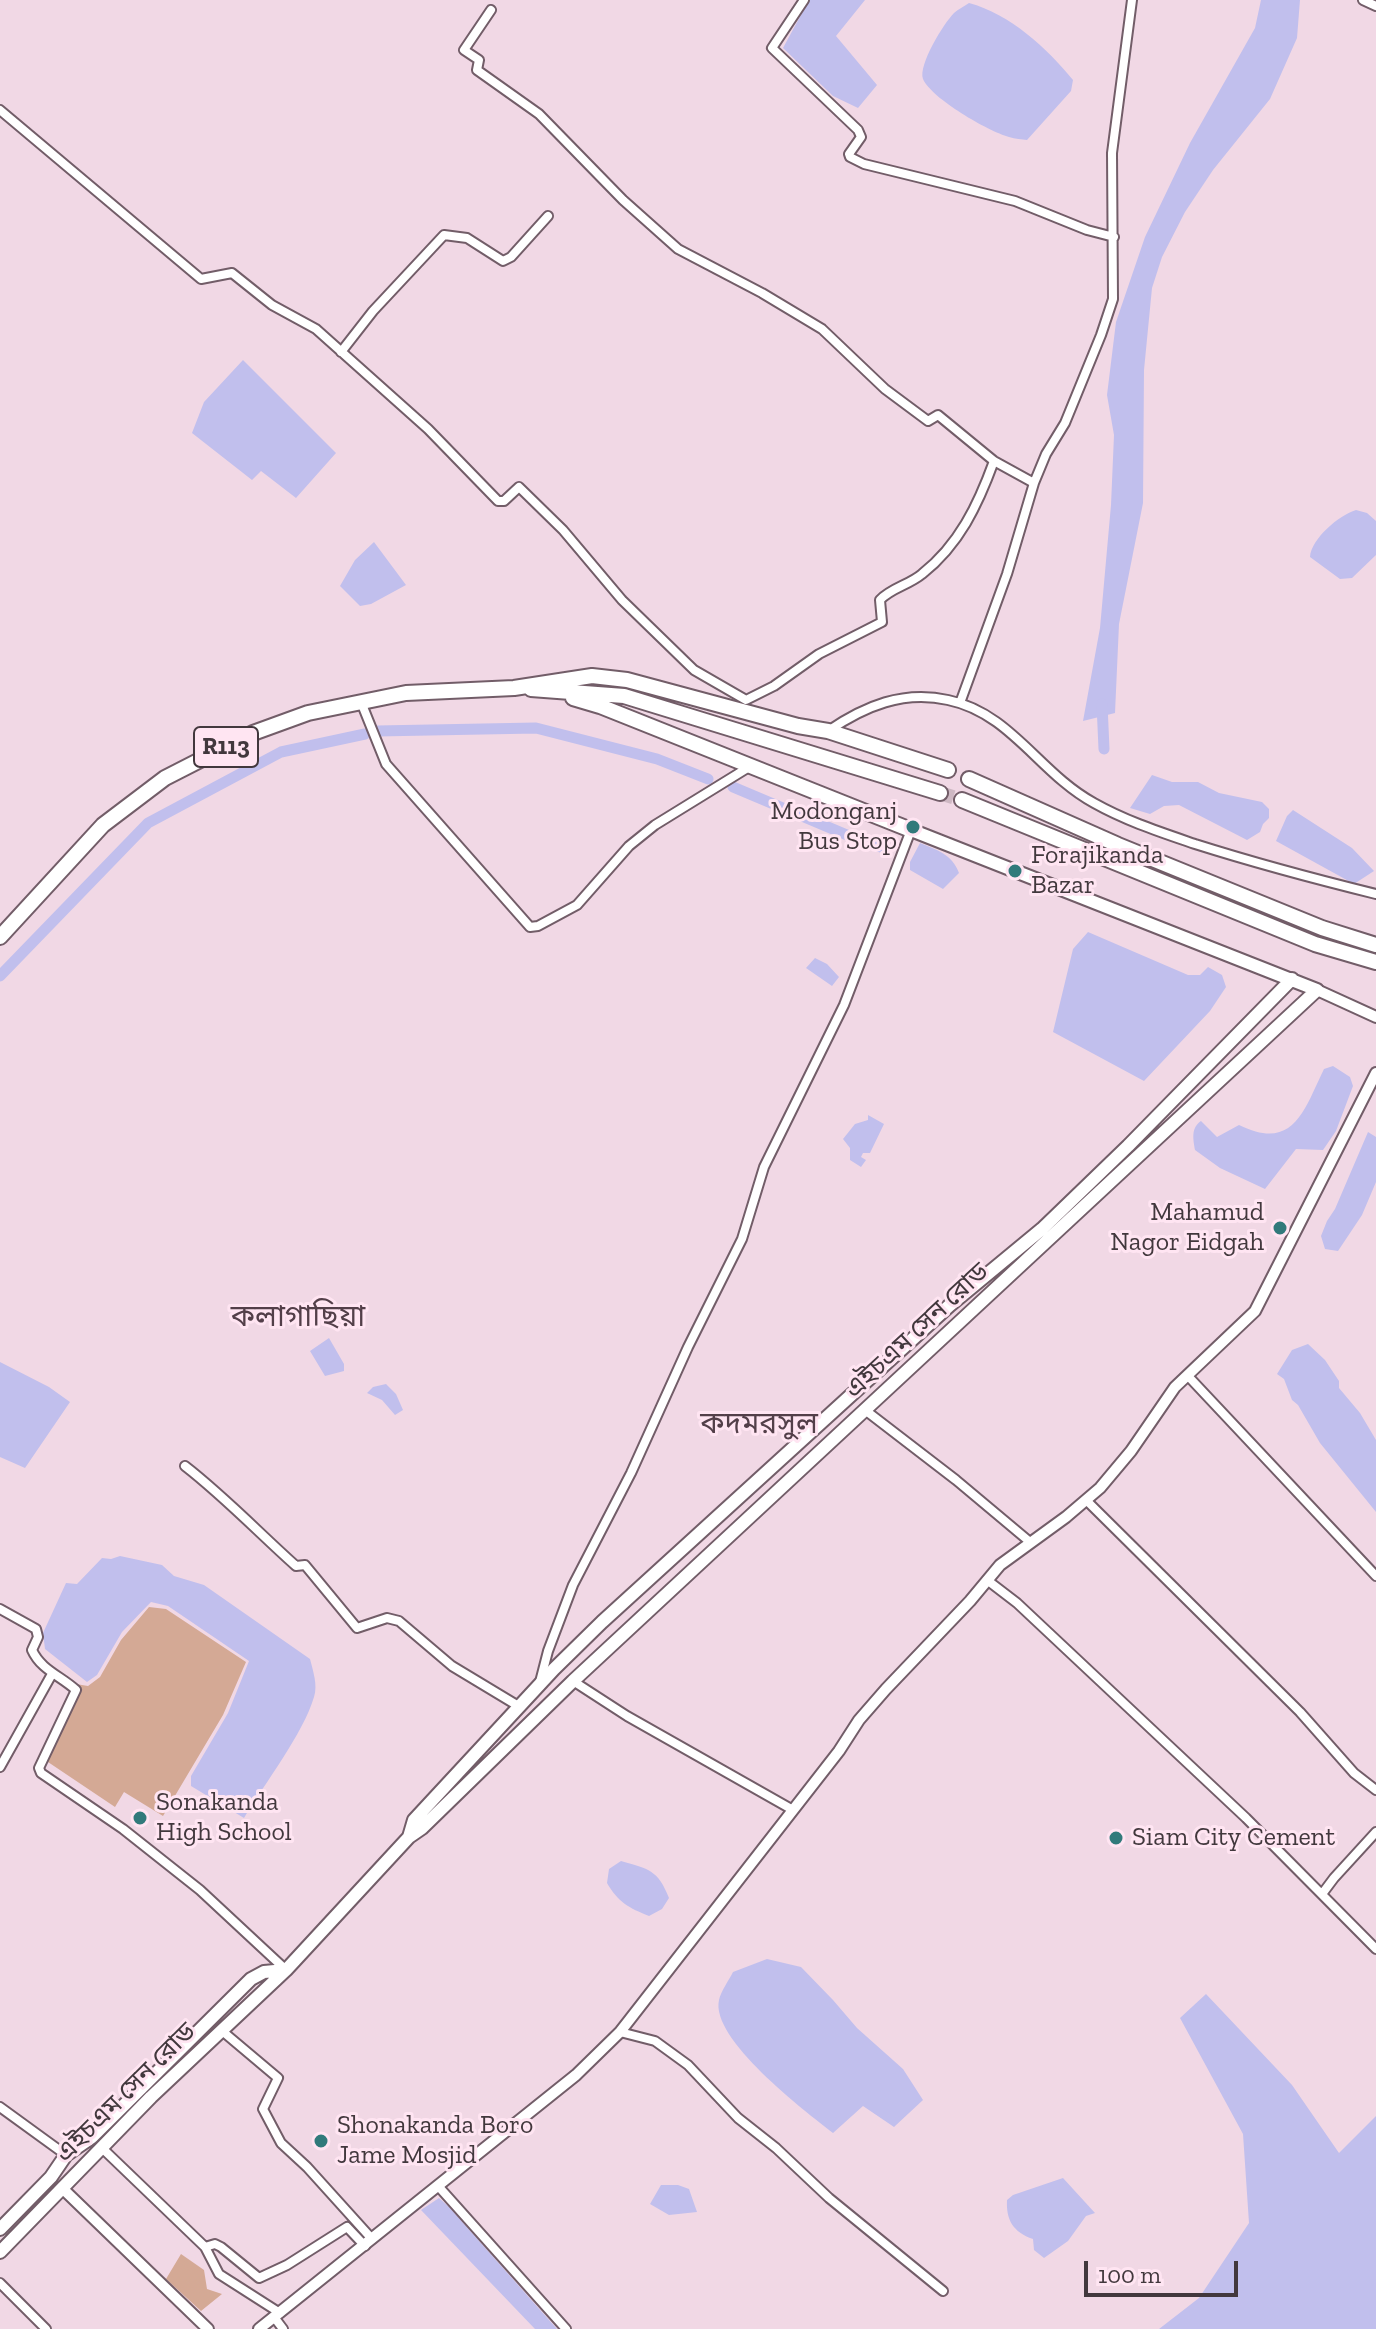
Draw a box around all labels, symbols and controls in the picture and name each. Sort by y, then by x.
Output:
road number: R113 [194,727,258,767]
place label: Modonganj Bus Stop [771,796,897,858]
marker: Modonganj Bus Stop [904,818,922,836]
place label: Forajikanda Bazar [1031,840,1163,902]
marker: Forajikanda Bazar [1006,862,1024,880]
place label: Mahamud Nagor Eidgah [1110,1197,1264,1258]
marker: Mahamud Nagor Eidgah [1271,1219,1289,1237]
street label: এইচএম সেন রোড [839,1256,995,1406]
district label: কলাগাছিয়া [231,1299,365,1335]
district label: কদমরসুল [700,1406,818,1442]
place label: Sonakanda High School [156,1787,292,1848]
marker: Sonakanda High School [131,1809,149,1827]
place label: Siam City Cement [1132,1822,1335,1854]
marker: Siam City Cement [1107,1829,1125,1847]
street label: এইচএম সেন রোড [50,2017,202,2169]
place label: Shonakanda Boro Jame Mosjid [337,2110,533,2172]
marker: Shonakanda Boro Jame Mosjid [312,2132,330,2150]
scale bar [1088,2245,1242,2295]
text: 100 m [1098,2260,1161,2289]

